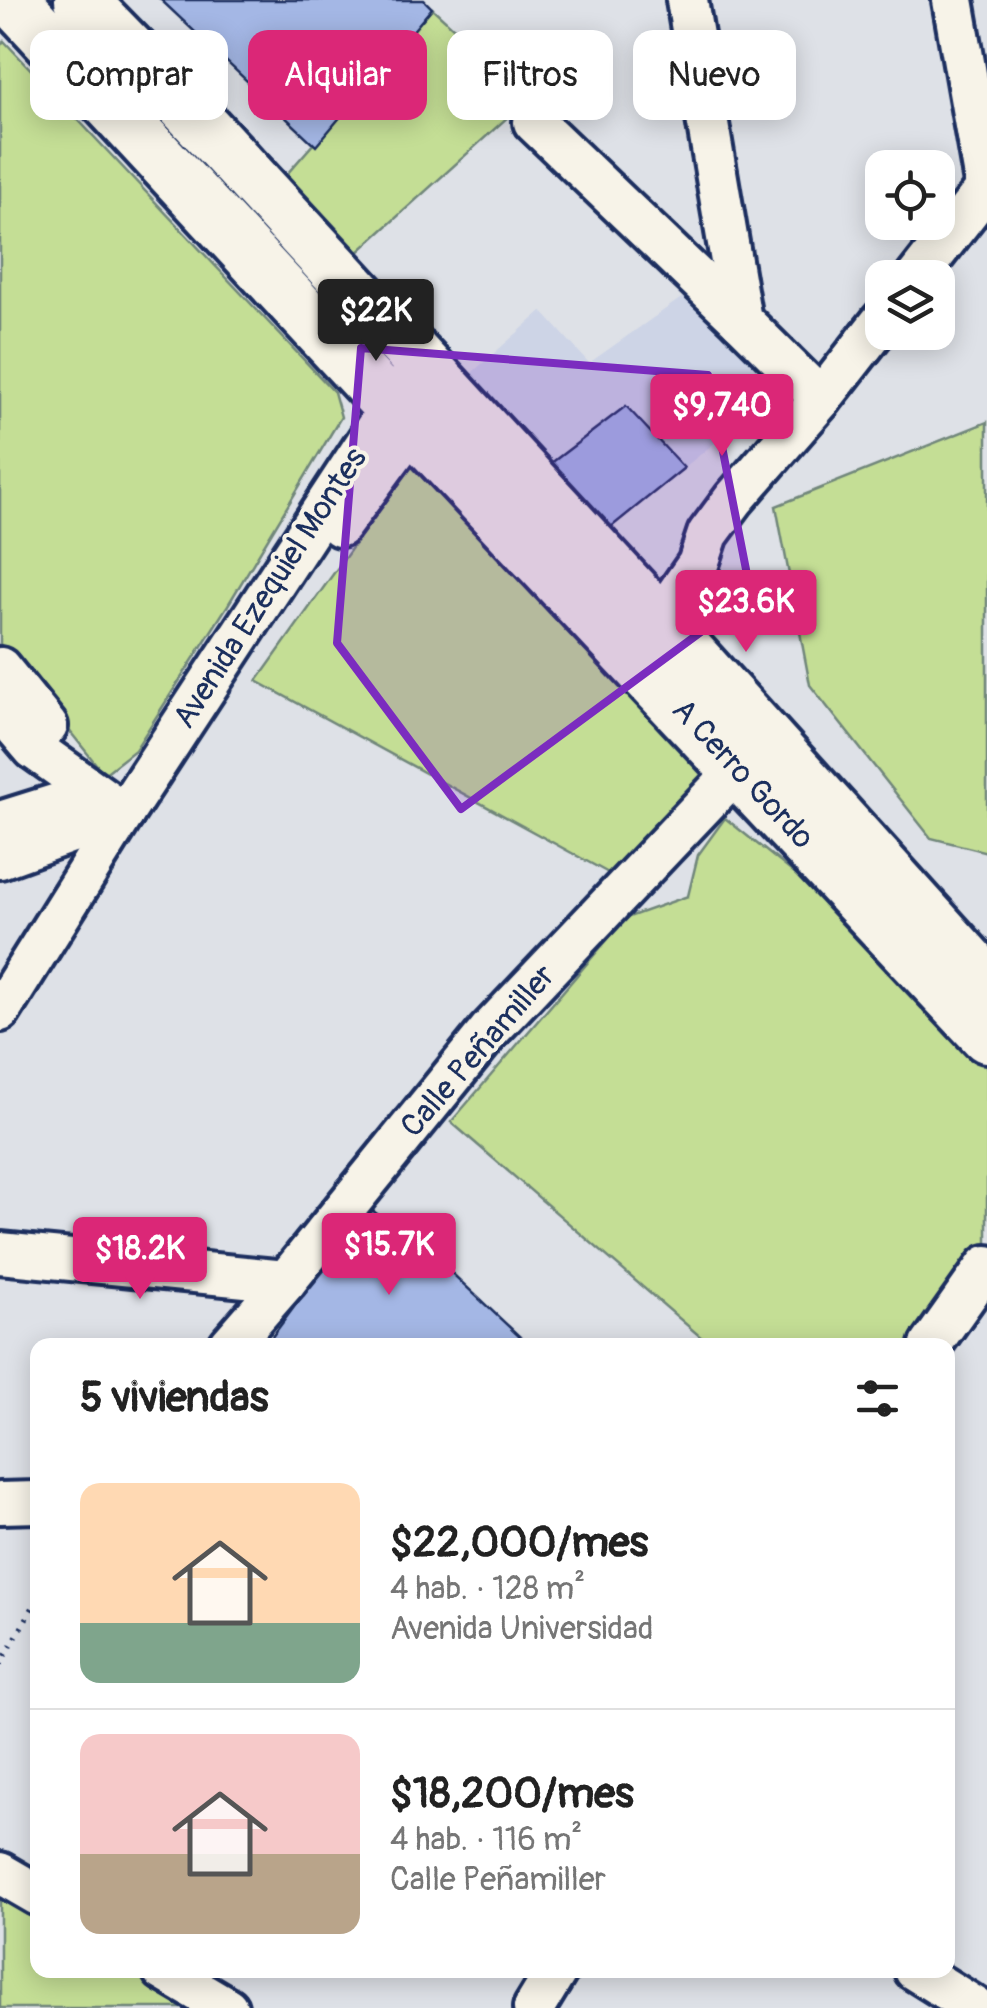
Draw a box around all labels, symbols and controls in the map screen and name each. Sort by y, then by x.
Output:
chip: Comprar [30,30,228,120]
chip: Alquilar [248,30,427,120]
chip: Filtros [447,30,613,120]
chip: Nuevo [633,30,796,120]
map controls [865,150,955,350]
button: locate [865,150,955,240]
button: layers [865,260,955,350]
pin: $22K [317,279,435,364]
text: $22K [340,291,412,331]
pin: $9,740 [641,374,803,459]
text: $9,740 [672,386,772,426]
street label: Avenida Ezequiel Montes [164,440,376,736]
pin: $23.6K [665,570,827,655]
text: $23.6K [697,582,795,622]
street label: A Cerro Gordo [663,691,823,857]
street label: Calle Peñamiller [392,956,564,1146]
pin: $15.7K [308,1213,470,1298]
pin: $18.2K [59,1217,221,1302]
text: $15.7K [344,1225,434,1265]
text: $18.2K [95,1229,185,1269]
icon: filters [850,1371,905,1426]
text: 5 viviendas [80,1372,268,1424]
text: $22,000/mes [390,1517,648,1569]
icon: home [160,1523,280,1643]
text: 4 hab. · 128 m² [390,1569,585,1609]
text: Avenida Universidad [390,1609,654,1649]
text: $18,200/mes [390,1768,634,1820]
icon: home [160,1774,280,1894]
text: 4 hab. · 116 m² [390,1820,582,1860]
text: Calle Peñamiller [390,1860,606,1900]

